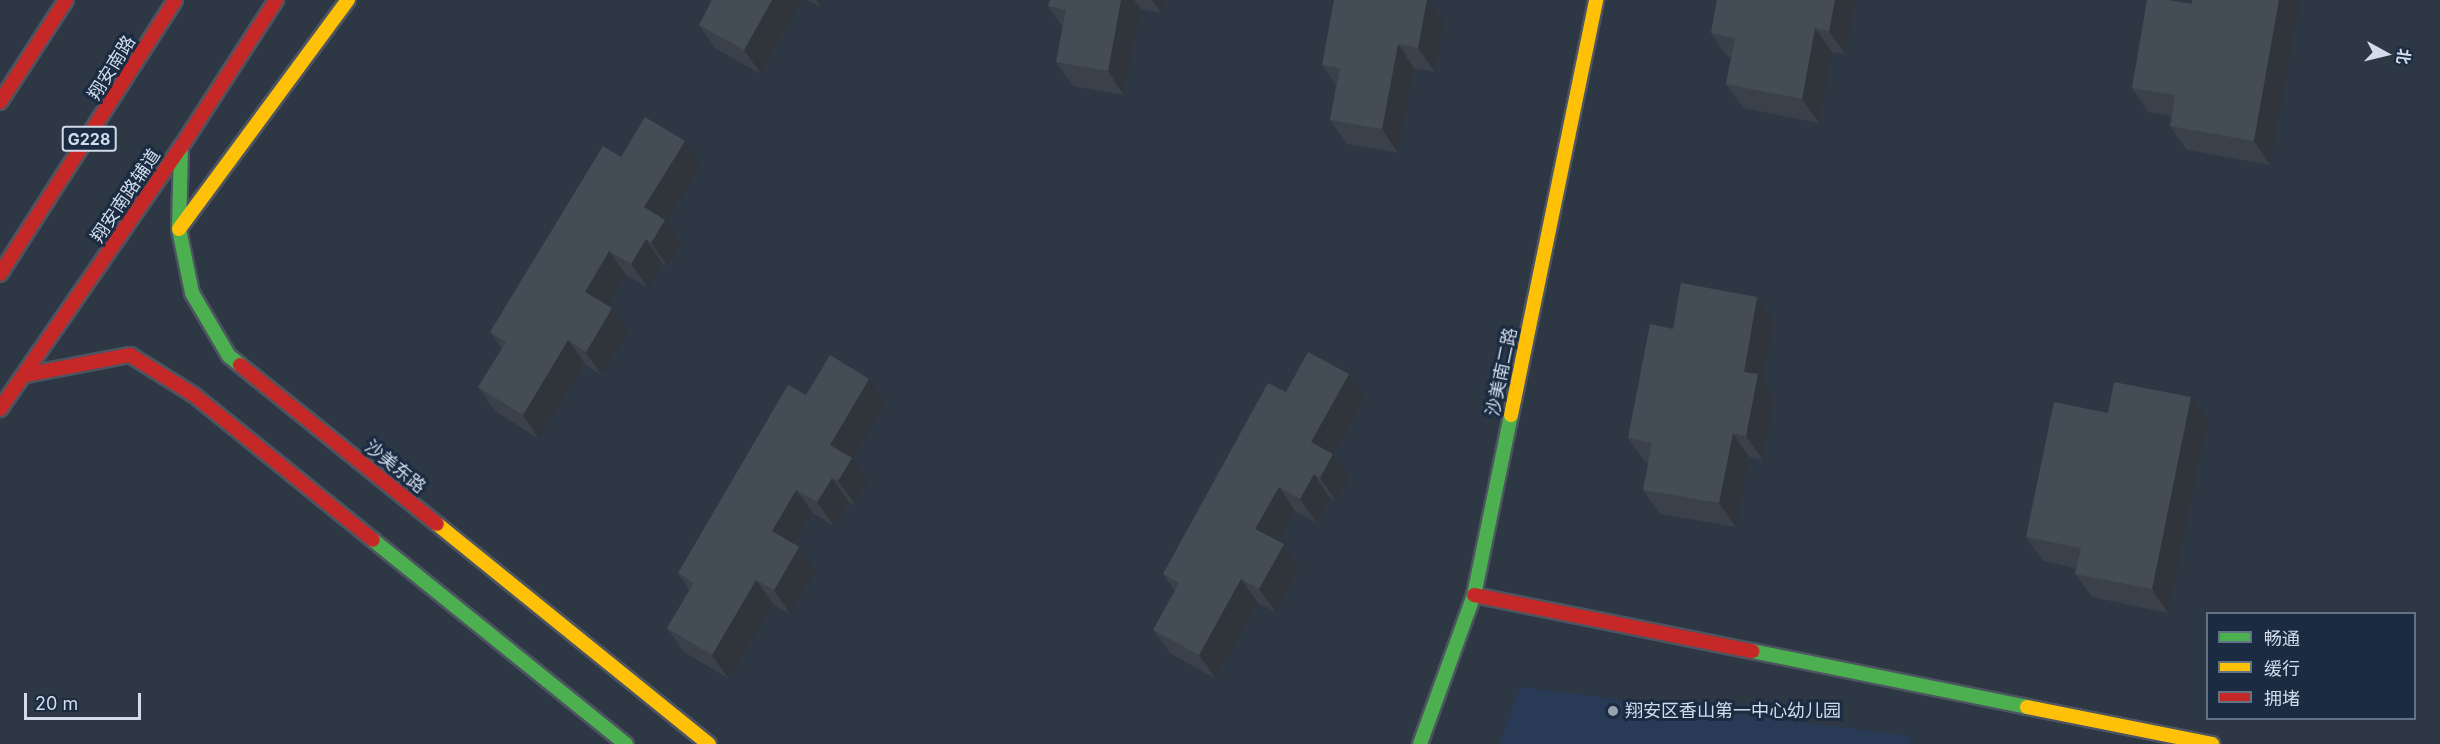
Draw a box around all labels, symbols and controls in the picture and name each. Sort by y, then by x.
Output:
north arrow [2356,24,2416,84]
street label: 翔安南路 [84,32,140,104]
text: 北 [2393,47,2415,66]
road number: G228 [60,126,118,152]
street label: 翔安南路辅道 [87,145,165,247]
street label: 沙美南二路 [1482,326,1522,418]
street label: 沙美东路 [360,436,430,498]
legend [2206,612,2416,720]
text: 畅通 [2264,628,2300,649]
text: 缓行 [2264,658,2300,679]
scale bar [27,681,144,719]
text: 拥堵 [2264,688,2300,709]
text: 20 m [35,693,78,714]
place label: 翔安区香山第一中心幼儿园 [1625,700,1841,722]
marker: 翔安区香山第一中心幼儿园 [1606,704,1620,718]

